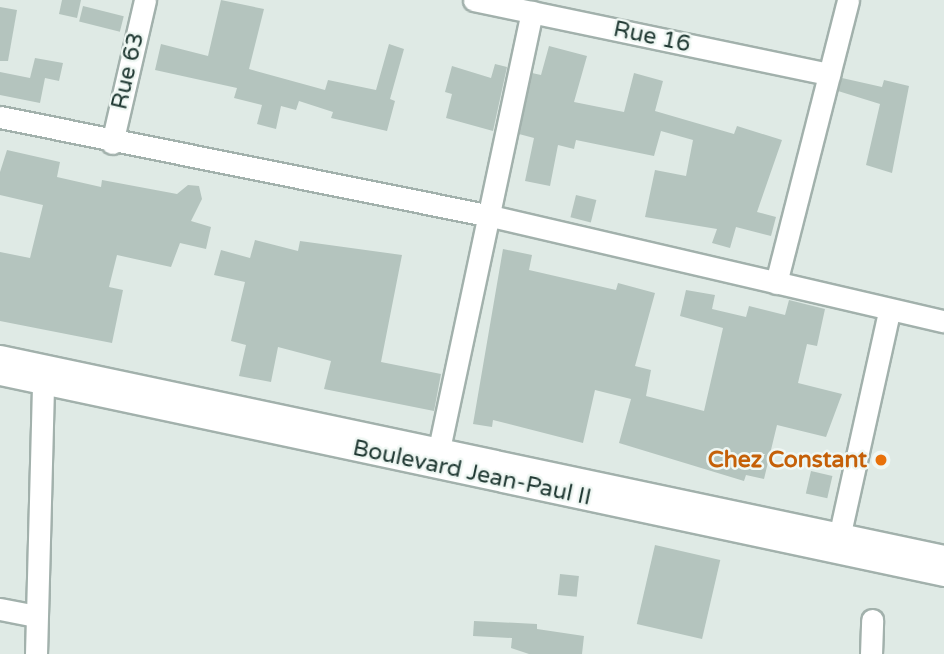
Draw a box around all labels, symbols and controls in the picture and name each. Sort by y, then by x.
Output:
street label: Rue 16 [611,15,693,59]
street label: Rue 63 [106,30,150,112]
street label: Boulevard Jean-Paul II [350,434,594,512]
place label: Chez Constant [708,446,867,474]
marker: Chez Constant [873,452,889,468]

